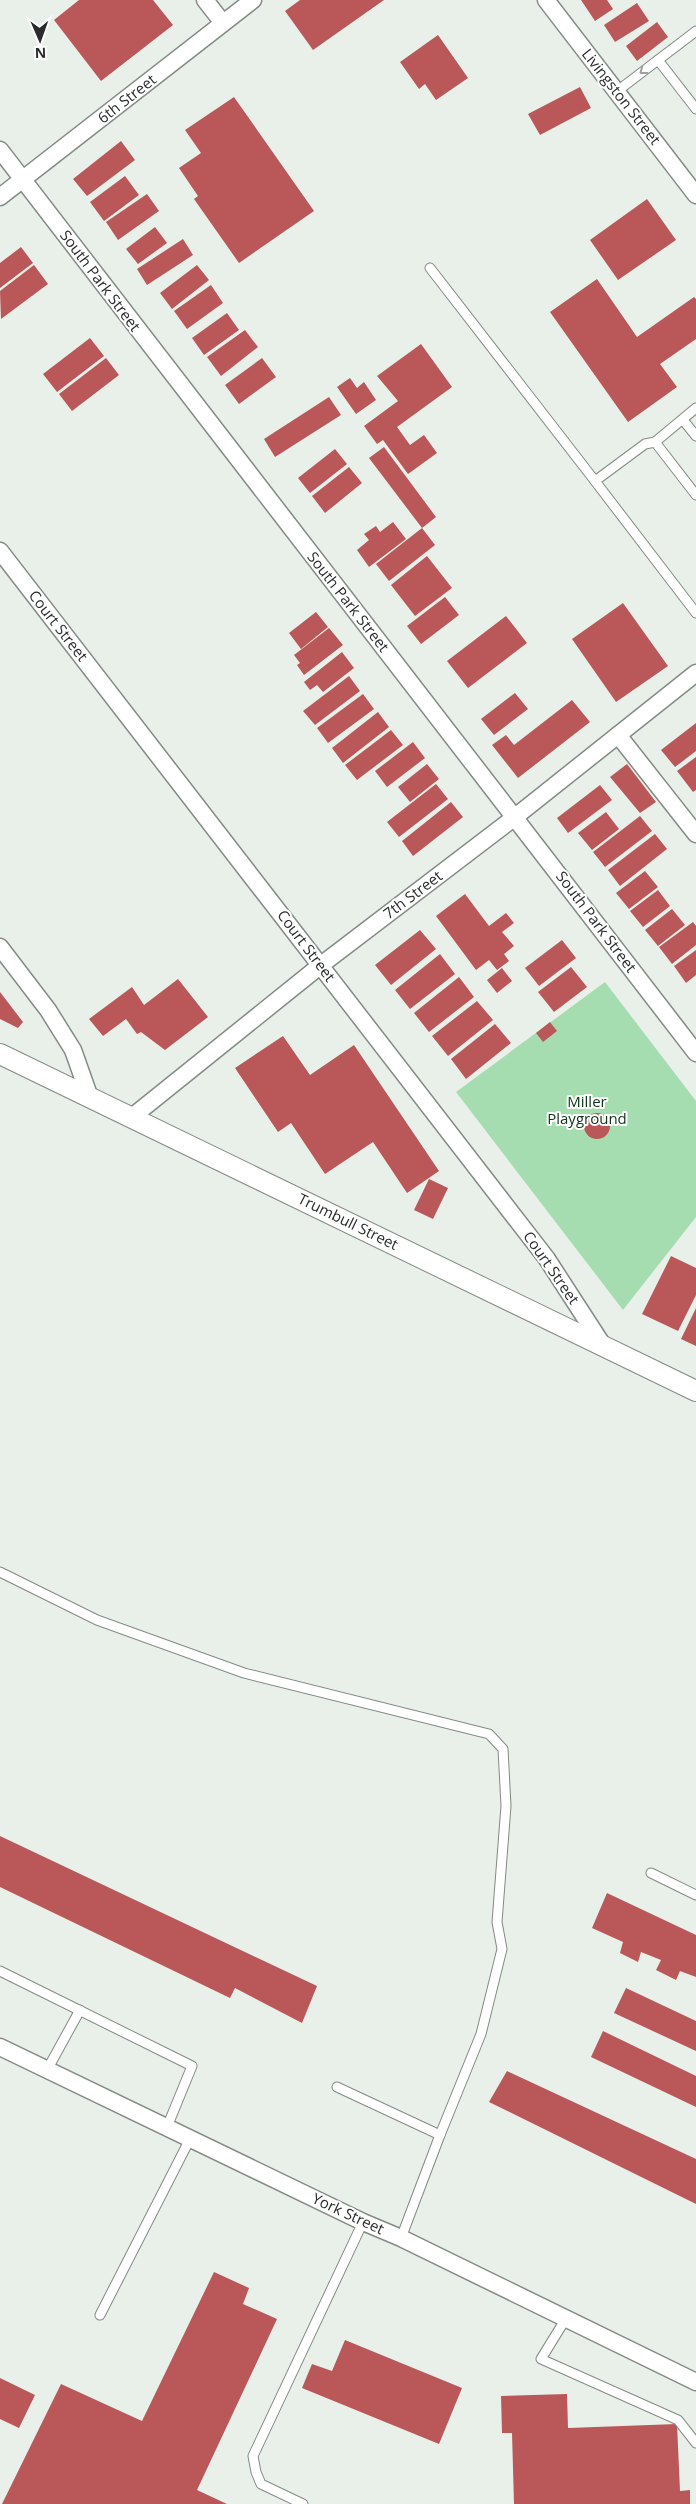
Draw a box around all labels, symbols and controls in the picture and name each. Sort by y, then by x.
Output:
north arrow [15,15,65,65]
text: N [34,44,46,63]
street label: Livingston Street [578,44,666,149]
one-way arrow [640,66,649,74]
street label: 6th Street [93,69,160,127]
street label: South Park Street [56,226,146,335]
street label: South Park Street [303,547,394,656]
street label: Court Street [25,586,93,665]
street label: 7th Street [379,865,446,923]
street label: South Park Street [552,867,642,976]
street label: Court Street [273,905,340,985]
park label: Miller Playground [547,1091,627,1128]
street label: Trumbull Street [295,1188,402,1254]
street label: Court Street [519,1227,584,1308]
street label: York Street [309,2188,388,2238]

